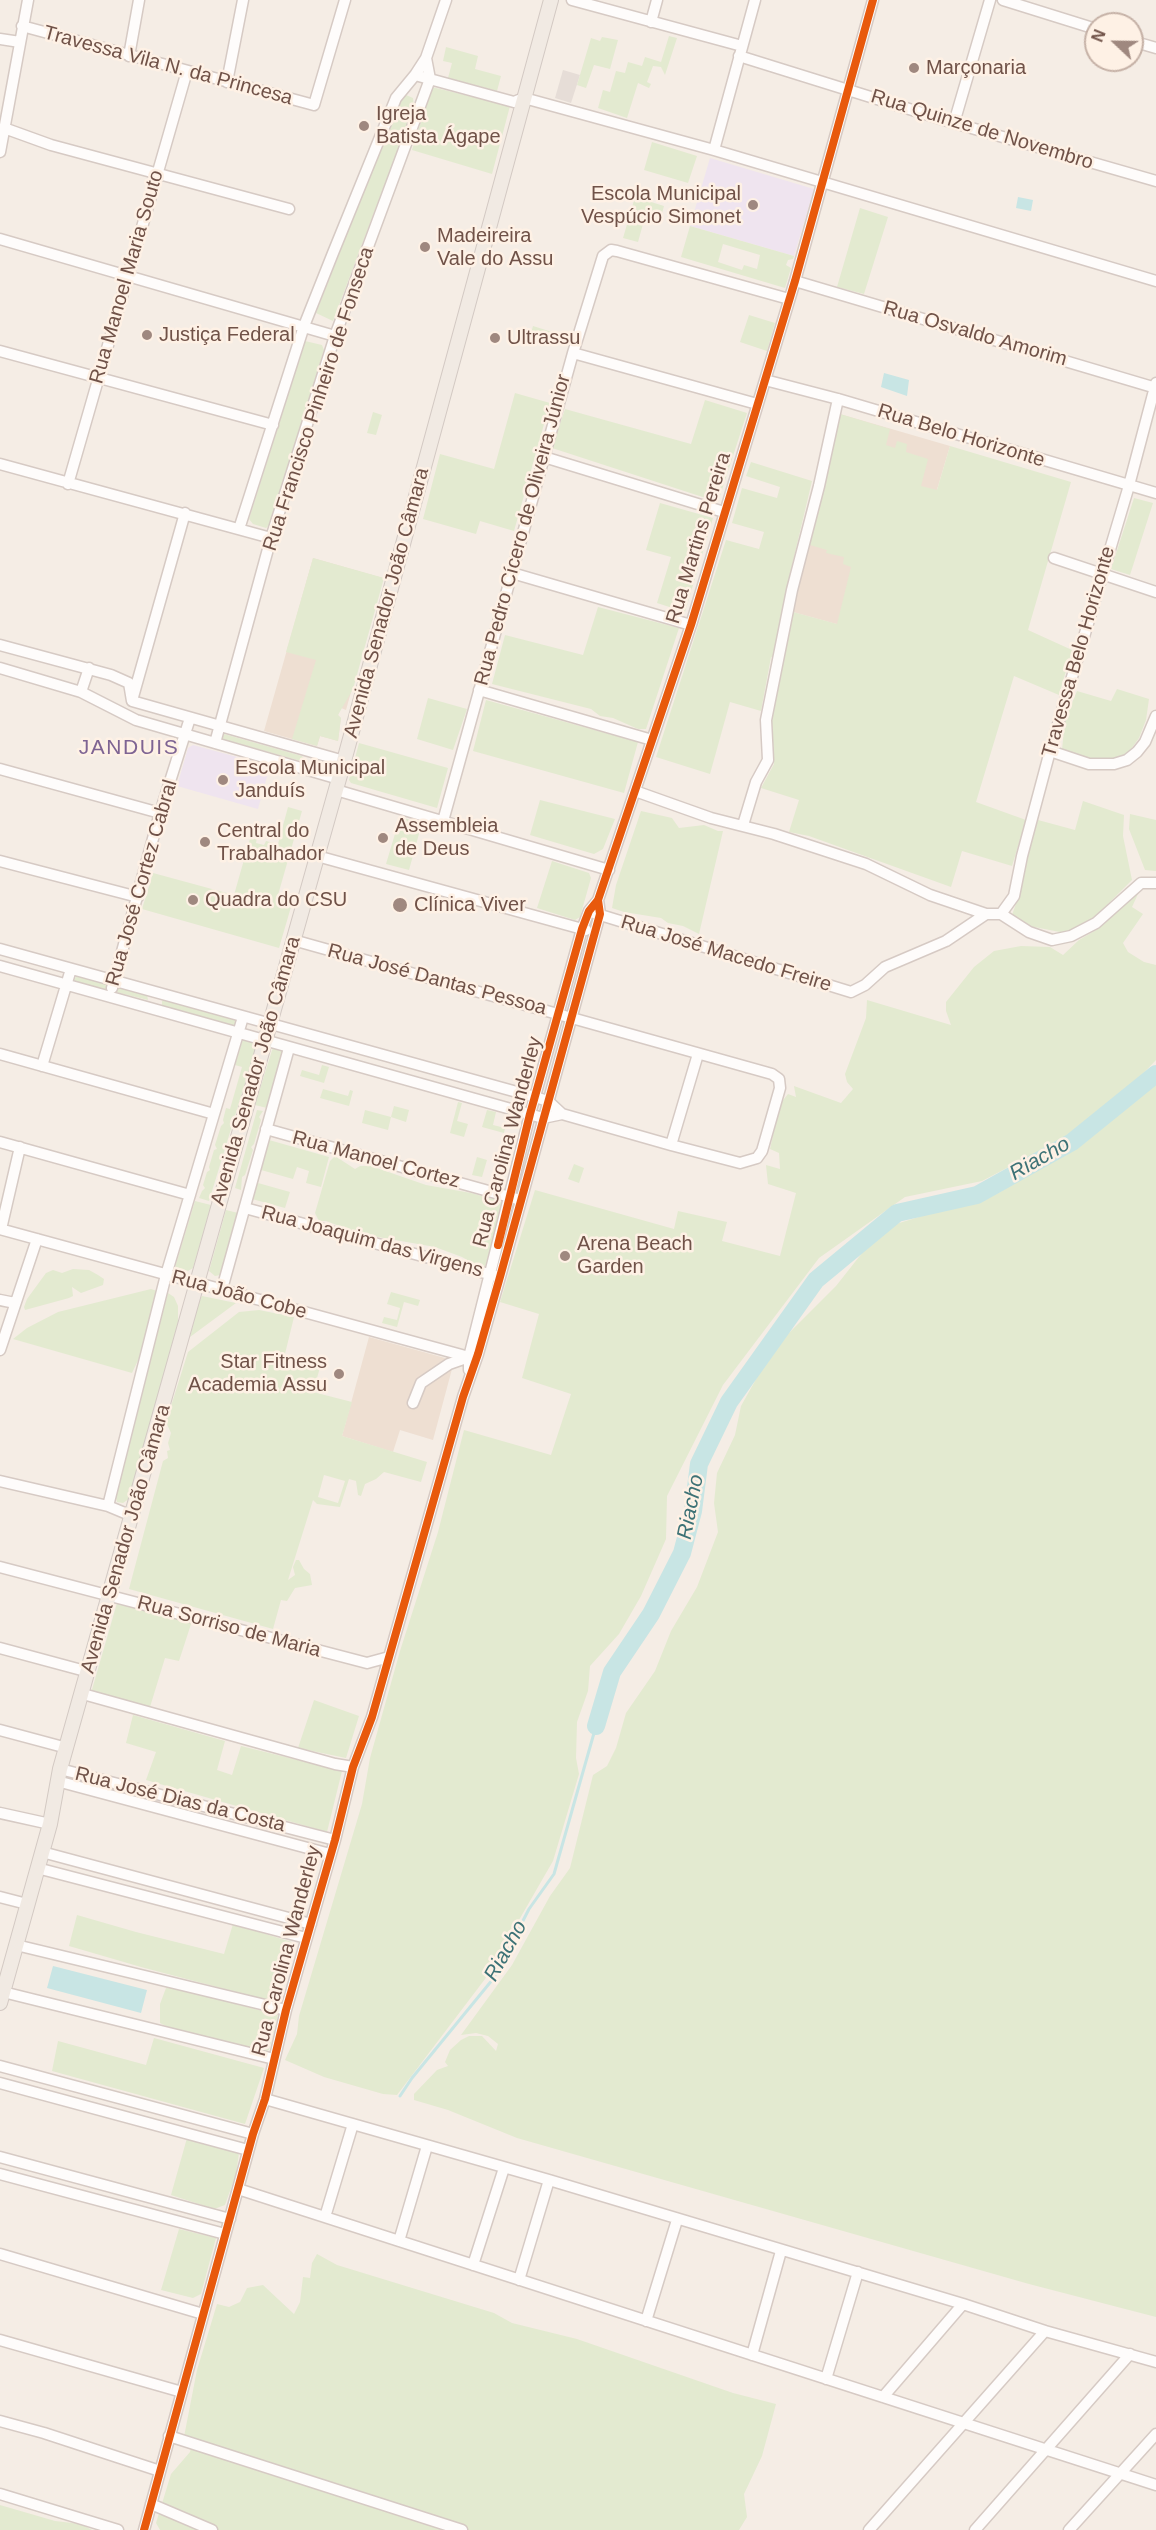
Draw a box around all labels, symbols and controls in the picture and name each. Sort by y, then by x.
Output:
north arrow [1084,12,1144,72]
street label: Travessa Vila N. da Princesa [41,21,295,111]
text: N [1089,27,1109,44]
place label: Marçonaria [926,56,1026,80]
marker: Marçonaria [907,61,921,75]
street label: Rua Quinze de Novembro [868,85,1096,175]
place label: Igreja Batista Ágape [376,102,501,149]
marker: Igreja Batista Ágape [357,119,371,133]
street label: Rua Manoel Maria Souto [85,167,169,387]
place label: Escola Municipal Vespúcio Simonet [581,182,741,229]
marker: Escola Municipal Vespúcio Simonet [746,198,760,212]
place label: Madeireira Vale do Assu [437,224,553,271]
marker: Madeireira Vale do Assu [418,240,432,254]
street label: Rua Francisco Pinheiro de Fonseca [258,244,380,554]
street label: Rua Osvaldo Amorim [880,296,1070,372]
place label: Justiça Federal [159,323,295,347]
place label: Ultrassu [507,326,580,350]
marker: Justiça Federal [140,328,154,342]
marker: Ultrassu [488,331,502,345]
street label: Rua Pedro Cícero de Oliveira Júnior [470,372,576,688]
street label: Rua Belo Horizonte [875,399,1047,473]
street label: Rua Martins Pereira [662,449,736,627]
street label: Avenida Senador João Câmara [339,465,435,741]
street label: Travessa Belo Horizonte [1037,544,1121,760]
district label: JANDUIS [79,735,179,761]
place label: Escola Municipal Janduís [235,756,385,803]
marker: Escola Municipal Janduís [216,773,230,787]
street label: Rua José Cortez Cabral [101,777,183,989]
place label: Assembleia de Deus [395,814,498,861]
place label: Central do Trabalhador [217,819,324,866]
marker: Assembleia de Deus [376,831,390,845]
marker: Central do Trabalhador [198,835,212,849]
place label: Quadra do CSU [205,888,347,912]
marker: Quadra do CSU [186,893,200,907]
place label: Clínica Viver [414,893,526,917]
marker: Clínica Viver [391,896,409,914]
street label: Rua José Macedo Freire [618,911,834,997]
street label: Avenida Senador João Câmara [206,934,306,1208]
street label: Rua José Dantas Pessoa [325,939,549,1021]
street label: Rua Carolina Wanderley [468,1034,548,1250]
street label: Rua Manoel Cortez [290,1126,462,1194]
water label: Riacho [1005,1132,1075,1186]
street label: Rua Joaquim das Virgens [258,1201,486,1283]
place label: Arena Beach Garden [577,1232,693,1279]
marker: Arena Beach Garden [558,1249,572,1263]
street label: Rua João Cobe [169,1265,309,1325]
place label: Star Fitness Academia Assu [188,1350,327,1397]
marker: Star Fitness Academia Assu [332,1367,346,1381]
street label: Avenida Senador João Câmara [76,1402,176,1676]
water label: Riacho [672,1473,710,1541]
street label: Rua Sorriso de Maria [135,1591,323,1663]
street label: Rua José Dias da Costa [72,1762,288,1838]
street label: Rua Carolina Wanderley [247,1843,327,2059]
water label: Riacho [479,1916,533,1986]

